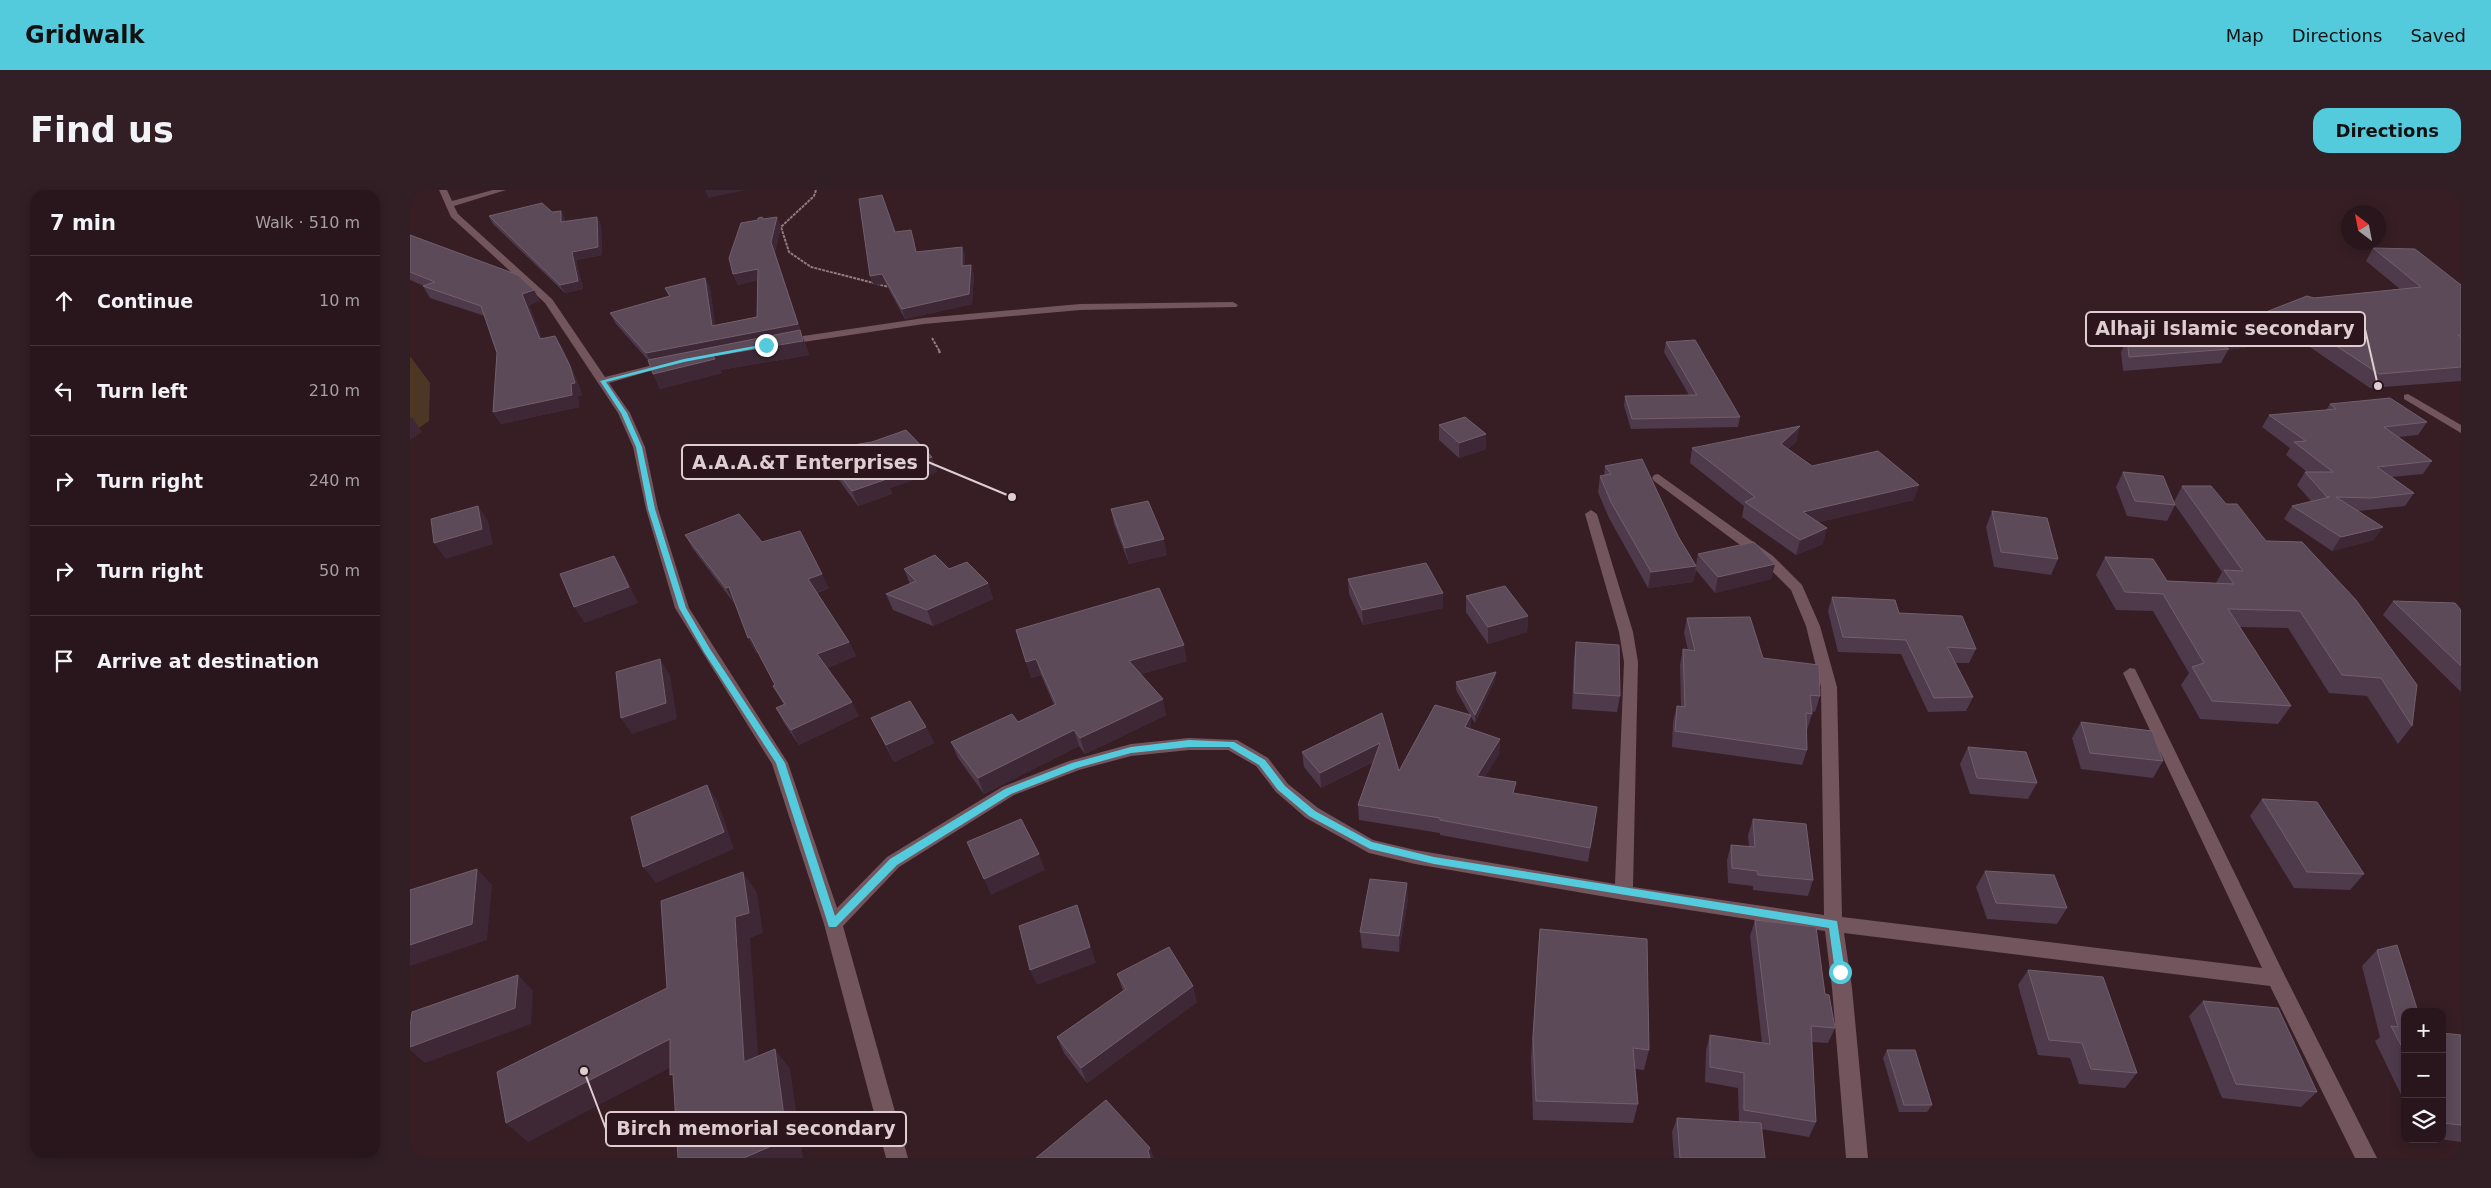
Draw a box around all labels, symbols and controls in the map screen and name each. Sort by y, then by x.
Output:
text: Gridwalk [25,21,145,49]
text: Map [2226,25,2264,46]
text: Directions [2292,25,2382,46]
text: Saved [2410,25,2466,46]
button: Directions [2313,108,2461,153]
text: Find us [30,110,174,150]
north arrow [2341,205,2386,250]
text: 7 min [50,211,116,235]
text: Walk · 510 m [255,213,360,232]
icon: ahead [50,287,78,315]
text: Continue [97,290,193,312]
text: 10 m [319,291,360,310]
callout: Alhaji Islamic secondary [2086,312,2365,346]
text: Alhaji Islamic secondary [2095,317,2355,339]
route end [755,334,778,357]
icon: left [50,377,78,405]
text: Turn left [97,380,188,402]
text: 210 m [309,381,360,400]
callout: A.A.A.&T Enterprises [682,445,928,479]
text: A.A.A.&T Enterprises [692,451,918,473]
icon: right [50,467,78,495]
text: Turn right [97,470,203,492]
text: 240 m [309,471,360,490]
icon: right [50,557,78,585]
text: Turn right [97,560,203,582]
text: 50 m [319,561,360,580]
icon: arrive [50,647,78,675]
text: Arrive at destination [97,650,319,672]
route start [1829,961,1852,984]
map controls [2401,1008,2446,1143]
button: + [2401,1008,2446,1053]
button: − [2401,1053,2446,1098]
button: layers [2401,1098,2446,1143]
callout: Birch memorial secondary [606,1112,906,1146]
text: Birch memorial secondary [616,1117,896,1139]

